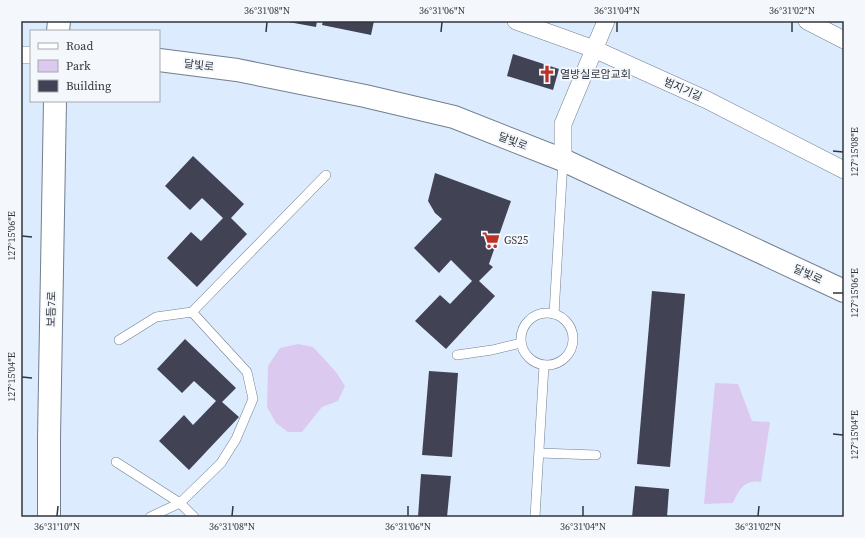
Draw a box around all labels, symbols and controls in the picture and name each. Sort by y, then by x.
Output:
text: 36°31'08"N [244,4,290,17]
text: 36°31'06"N [419,4,465,17]
text: 36°31'04"N [594,4,640,17]
text: 36°31'02"N [769,4,815,17]
legend [30,30,160,102]
text: Road [66,38,93,54]
street label: 달빛로 [183,56,215,75]
text: Park [66,58,91,74]
church icon: 열방실로암교회 [537,64,557,84]
place label: 열방실로암교회 [560,67,631,82]
street label: 범지기길 [661,74,704,105]
text: Building [66,78,111,94]
text: 127°15'08"E [848,127,861,177]
street label: 달빛로 [496,129,530,154]
text: 127°15'06"E [5,211,18,261]
supermarket icon: GS25 [481,230,501,250]
place label: GS25 [504,233,529,248]
street label: 달빛로 [791,261,825,288]
text: 127°15'06"E [848,268,861,318]
street label: 보듬7로 [44,291,59,327]
text: 127°15'04"E [5,352,18,402]
text: 127°15'04"E [848,410,861,460]
text: 36°31'10"N [34,520,80,533]
text: 36°31'08"N [209,520,255,533]
text: 36°31'06"N [385,520,431,533]
text: 36°31'04"N [560,520,606,533]
text: 36°31'02"N [735,520,781,533]

